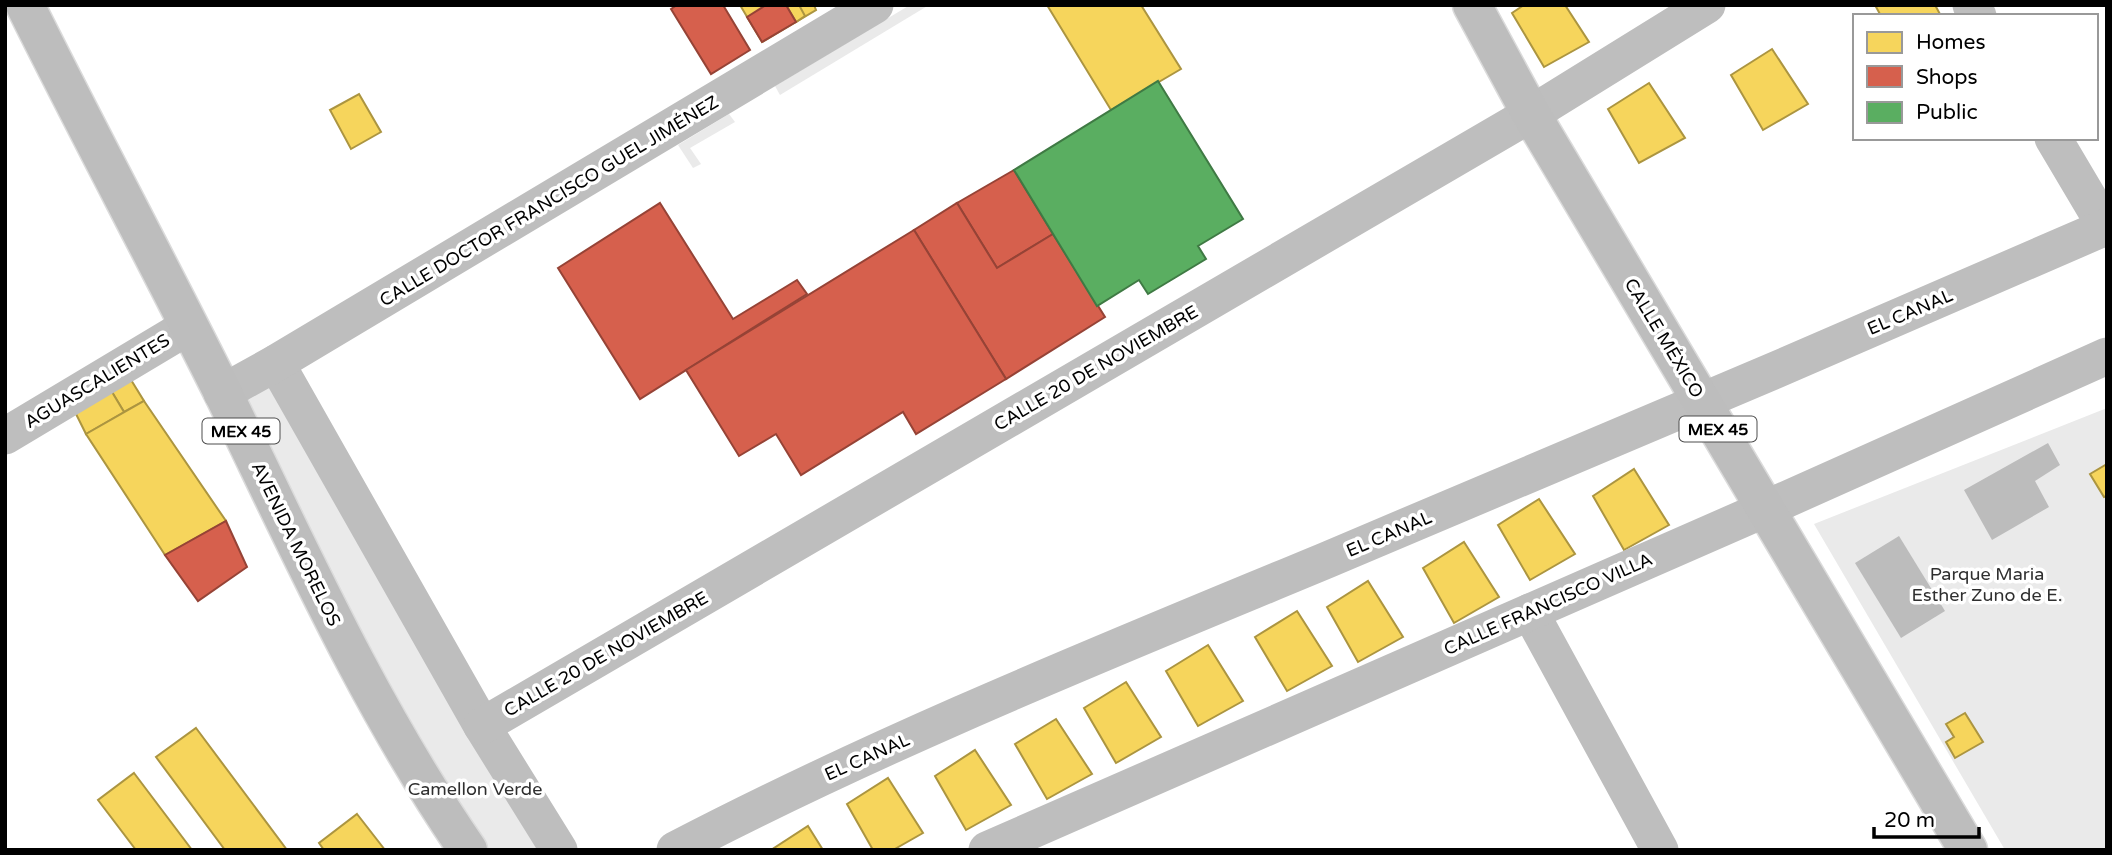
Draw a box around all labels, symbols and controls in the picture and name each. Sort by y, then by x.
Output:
legend [1853,14,2098,140]
text: Homes [1916,30,1986,55]
text: Shops [1916,65,1978,90]
street label: CALLE DOCTOR FRANCISCO GUEL JIMÉNEZ [376,91,722,311]
text: Public [1916,100,1978,125]
street label: CALLE MÉXICO [1620,274,1708,402]
street label: EL CANAL [1864,284,1957,340]
street label: CALLE 20 DE NOVIEMBRE [990,300,1202,436]
street label: AGUASCALIENTES [20,329,174,433]
road number: MEX 45 [1680,416,1756,442]
road number: MEX 45 [202,418,280,444]
street label: AVENIDA MORELOS [247,458,345,630]
street label: EL CANAL [1343,506,1436,562]
street label: CALLE FRANCISCO VILLA [1440,548,1656,660]
park label: Parque Maria Esther Zuno de E. [1912,563,2062,606]
street label: CALLE 20 DE NOVIEMBRE [500,586,712,722]
street label: EL CANAL [821,728,913,786]
park label: Camellon Verde [408,778,542,800]
scale bar [1874,796,1979,840]
text: 20 m [1884,808,1935,833]

